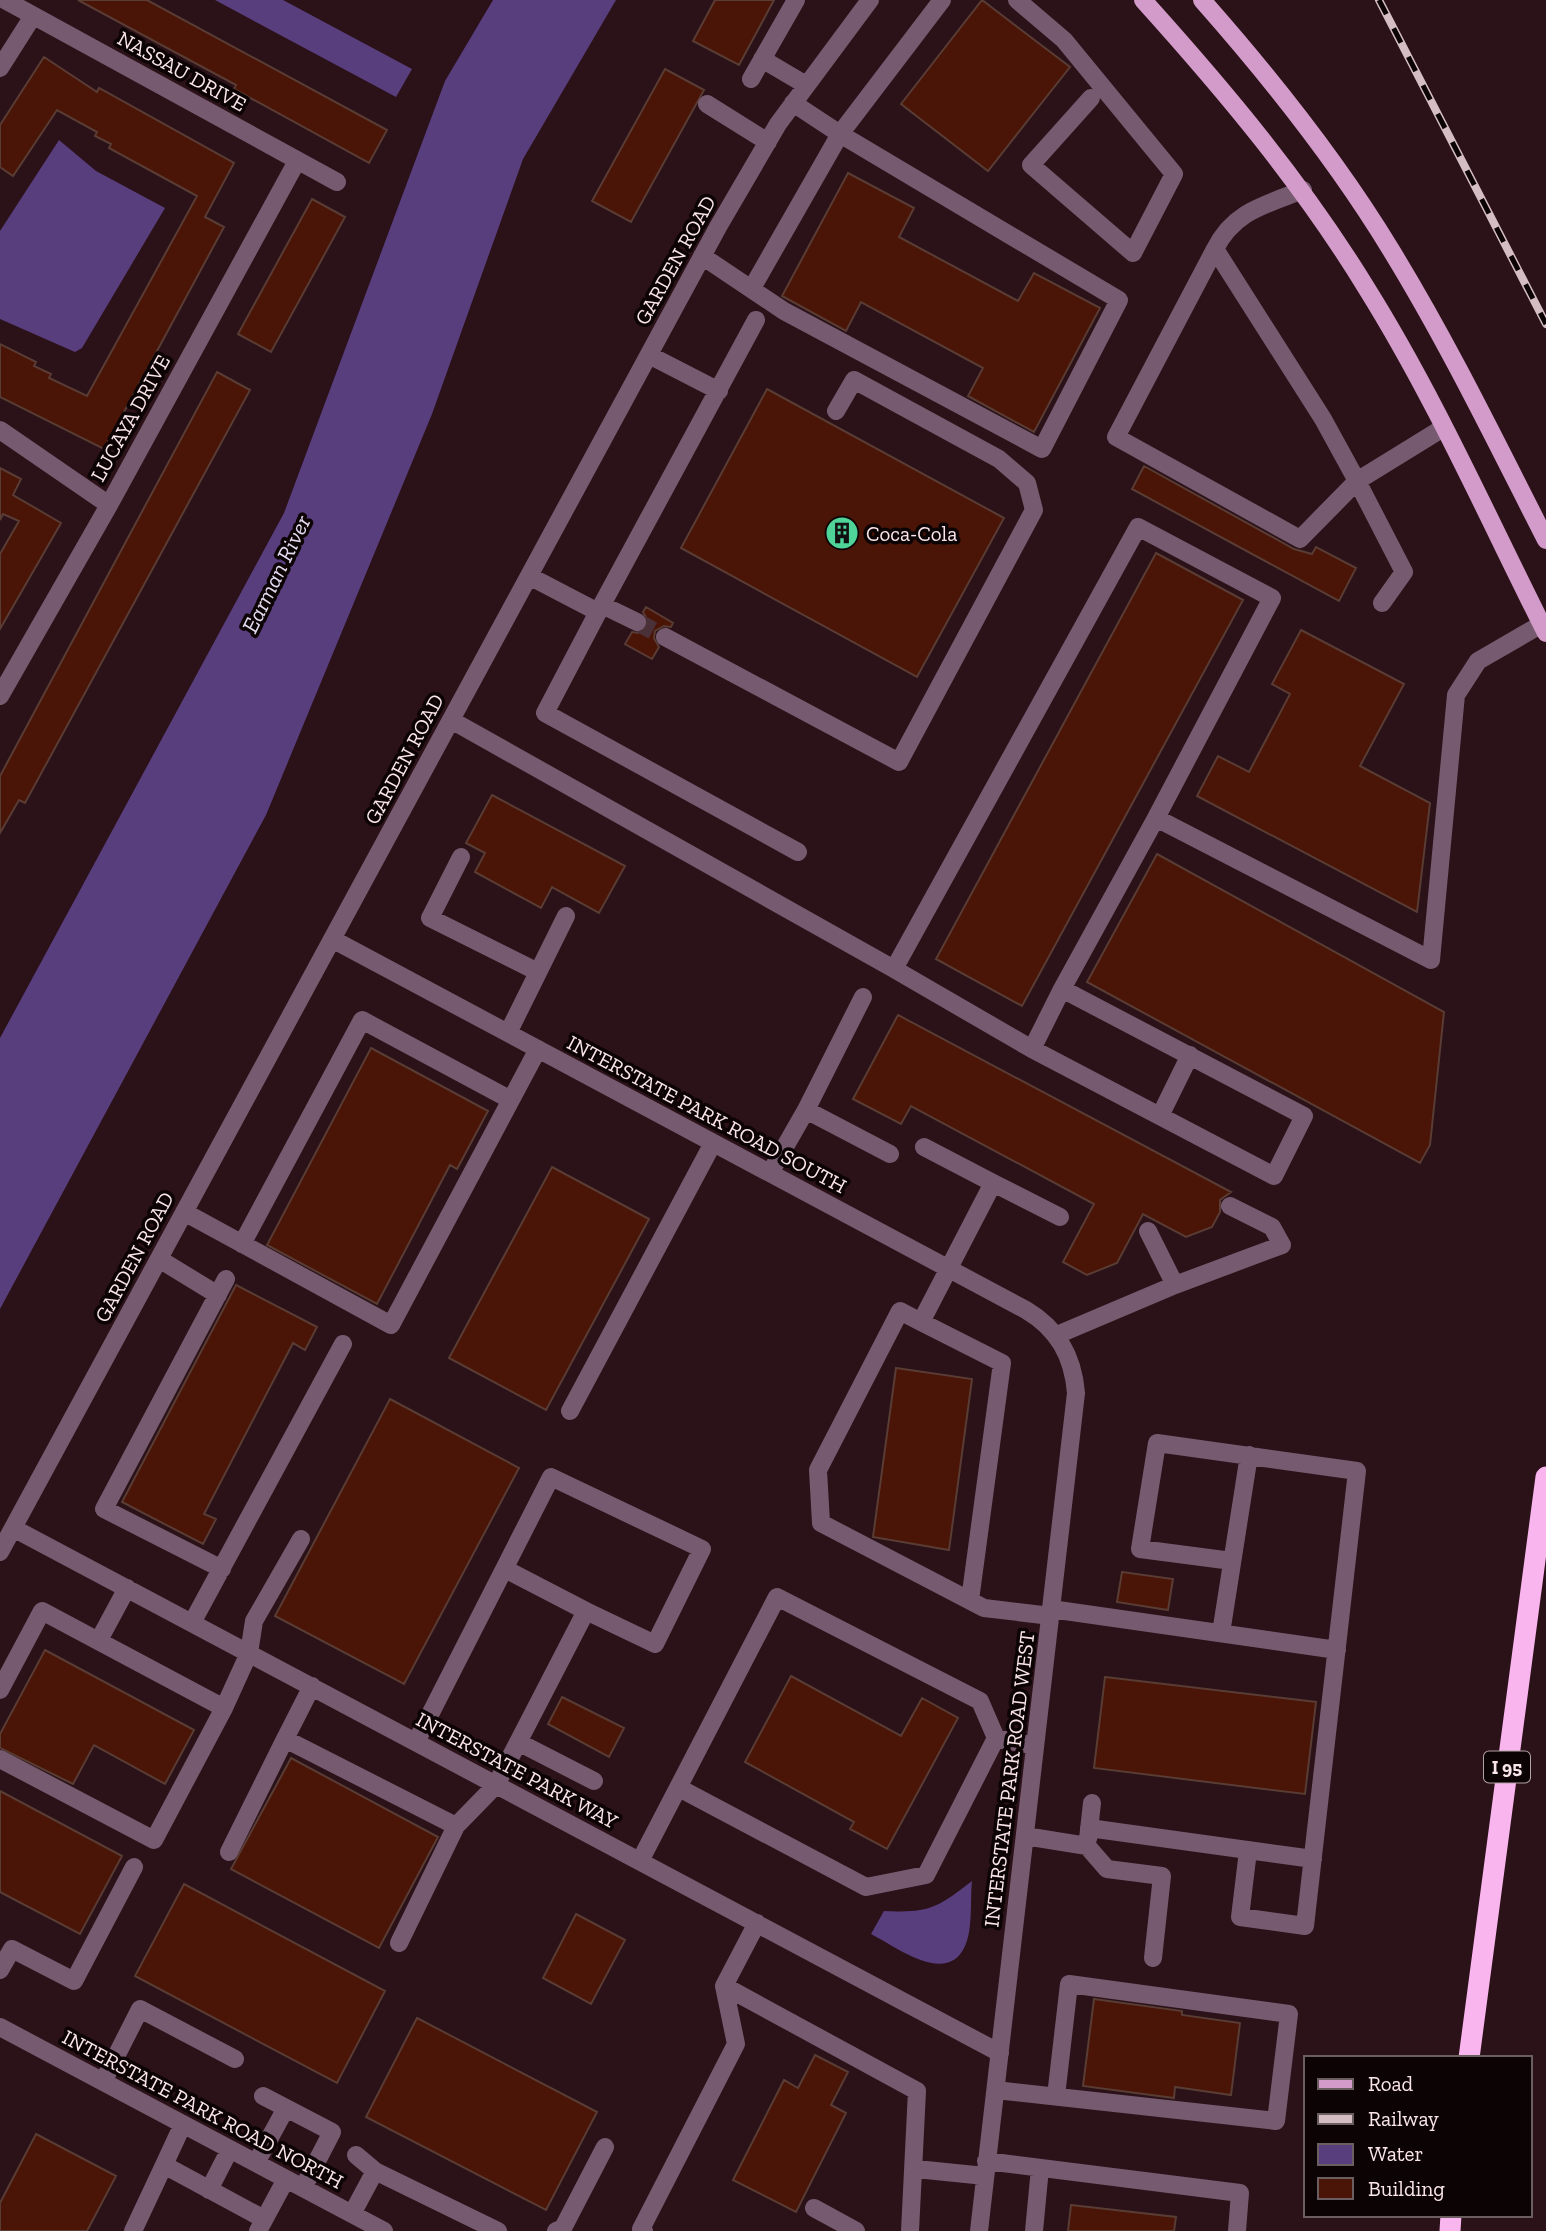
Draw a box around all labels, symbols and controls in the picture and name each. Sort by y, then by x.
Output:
street label: NASSAU DRIVE [113,25,251,117]
street label: GARDEN ROAD [629,191,721,329]
street label: LUCAYA DRIVE [85,350,175,486]
water label: Earman River [235,510,317,637]
building icon: Coca-Cola [823,514,861,552]
place label: Coca-Cola [866,521,957,546]
street label: GARDEN ROAD [359,690,449,828]
street label: INTERSTATE PARK ROAD SOUTH [563,1030,851,1198]
street label: GARDEN ROAD [89,1188,179,1326]
street label: INTERSTATE PARK ROAD WEST [978,1630,1040,1928]
street label: INTERSTATE PARK WAY [412,1706,622,1834]
road number: I 95 [1484,1751,1530,1782]
street label: INTERSTATE PARK ROAD NORTH [58,2024,348,2194]
legend [1304,2056,1532,2217]
text: Road [1368,2071,1414,2096]
text: Railway [1368,2106,1439,2131]
text: Water [1368,2141,1423,2166]
text: Building [1368,2176,1445,2201]

